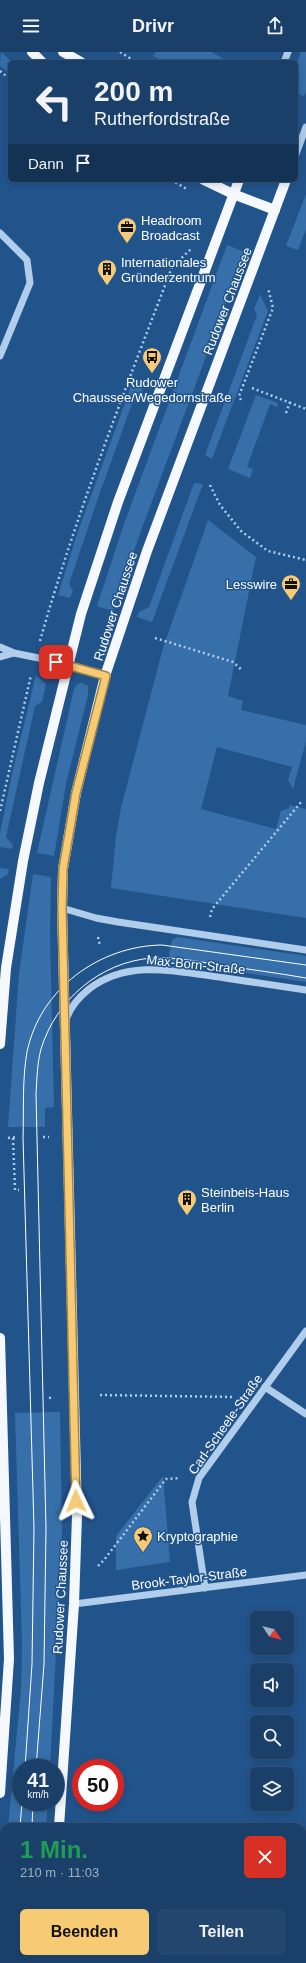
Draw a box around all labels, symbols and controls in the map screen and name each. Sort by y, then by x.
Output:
icon: menu [20,15,42,37]
icon: share [264,15,286,37]
text: Drivr [132,16,174,36]
icon: left [28,76,80,128]
text: 200 m [94,76,173,107]
text: Rutherfordstraße [94,109,230,129]
icon: arrive [72,152,94,174]
text: Dann [28,155,64,172]
place label: Headroom Broadcast [141,213,202,243]
office icon: Headroom Broadcast [116,216,138,244]
street label: Rudower Chaussee [200,245,255,357]
place label: Internationales Gründerzentrum [121,255,216,285]
building icon: Internationales Gründerzentrum [96,258,118,286]
bus stop icon: Rudower Chaussee/Wegedornstraße [141,346,163,374]
place label: Rudower Chaussee/Wegedornstraße [73,375,231,405]
street label: Rudower Chaussee [91,550,140,663]
office icon: Lesswire [280,573,302,601]
place label: Lesswire [226,577,277,592]
pin [39,645,73,679]
icon: arrive [45,651,67,673]
street label: Max-Born-Straße [146,952,246,977]
place label: Steinbeis-Haus Berlin [201,1185,290,1215]
building icon: Steinbeis-Haus Berlin [176,1188,198,1216]
street label: Carl-Scheele-Straße [185,1371,266,1477]
position arrow [55,1480,97,1522]
place icon: Kryptographie [132,1525,154,1553]
place label: Kryptographie [157,1529,238,1544]
street label: Rudower Chaussee [50,1540,71,1654]
street label: Brook-Taylor-Straße [130,1564,248,1593]
north arrow [250,1611,294,1655]
map controls [250,1611,294,1811]
button: sound [250,1663,294,1707]
button: search [250,1715,294,1759]
speed limit sign: 50 [72,1759,124,1811]
button: layers [250,1767,294,1811]
text: 41 [27,1769,49,1791]
text: km/h [27,1789,49,1800]
text: 1 Min. [20,1836,88,1863]
button: close [244,1836,286,1878]
text: 210 m · 11:03 [20,1865,99,1880]
button: Beenden [20,1909,149,1955]
button: Teilen [157,1909,286,1955]

